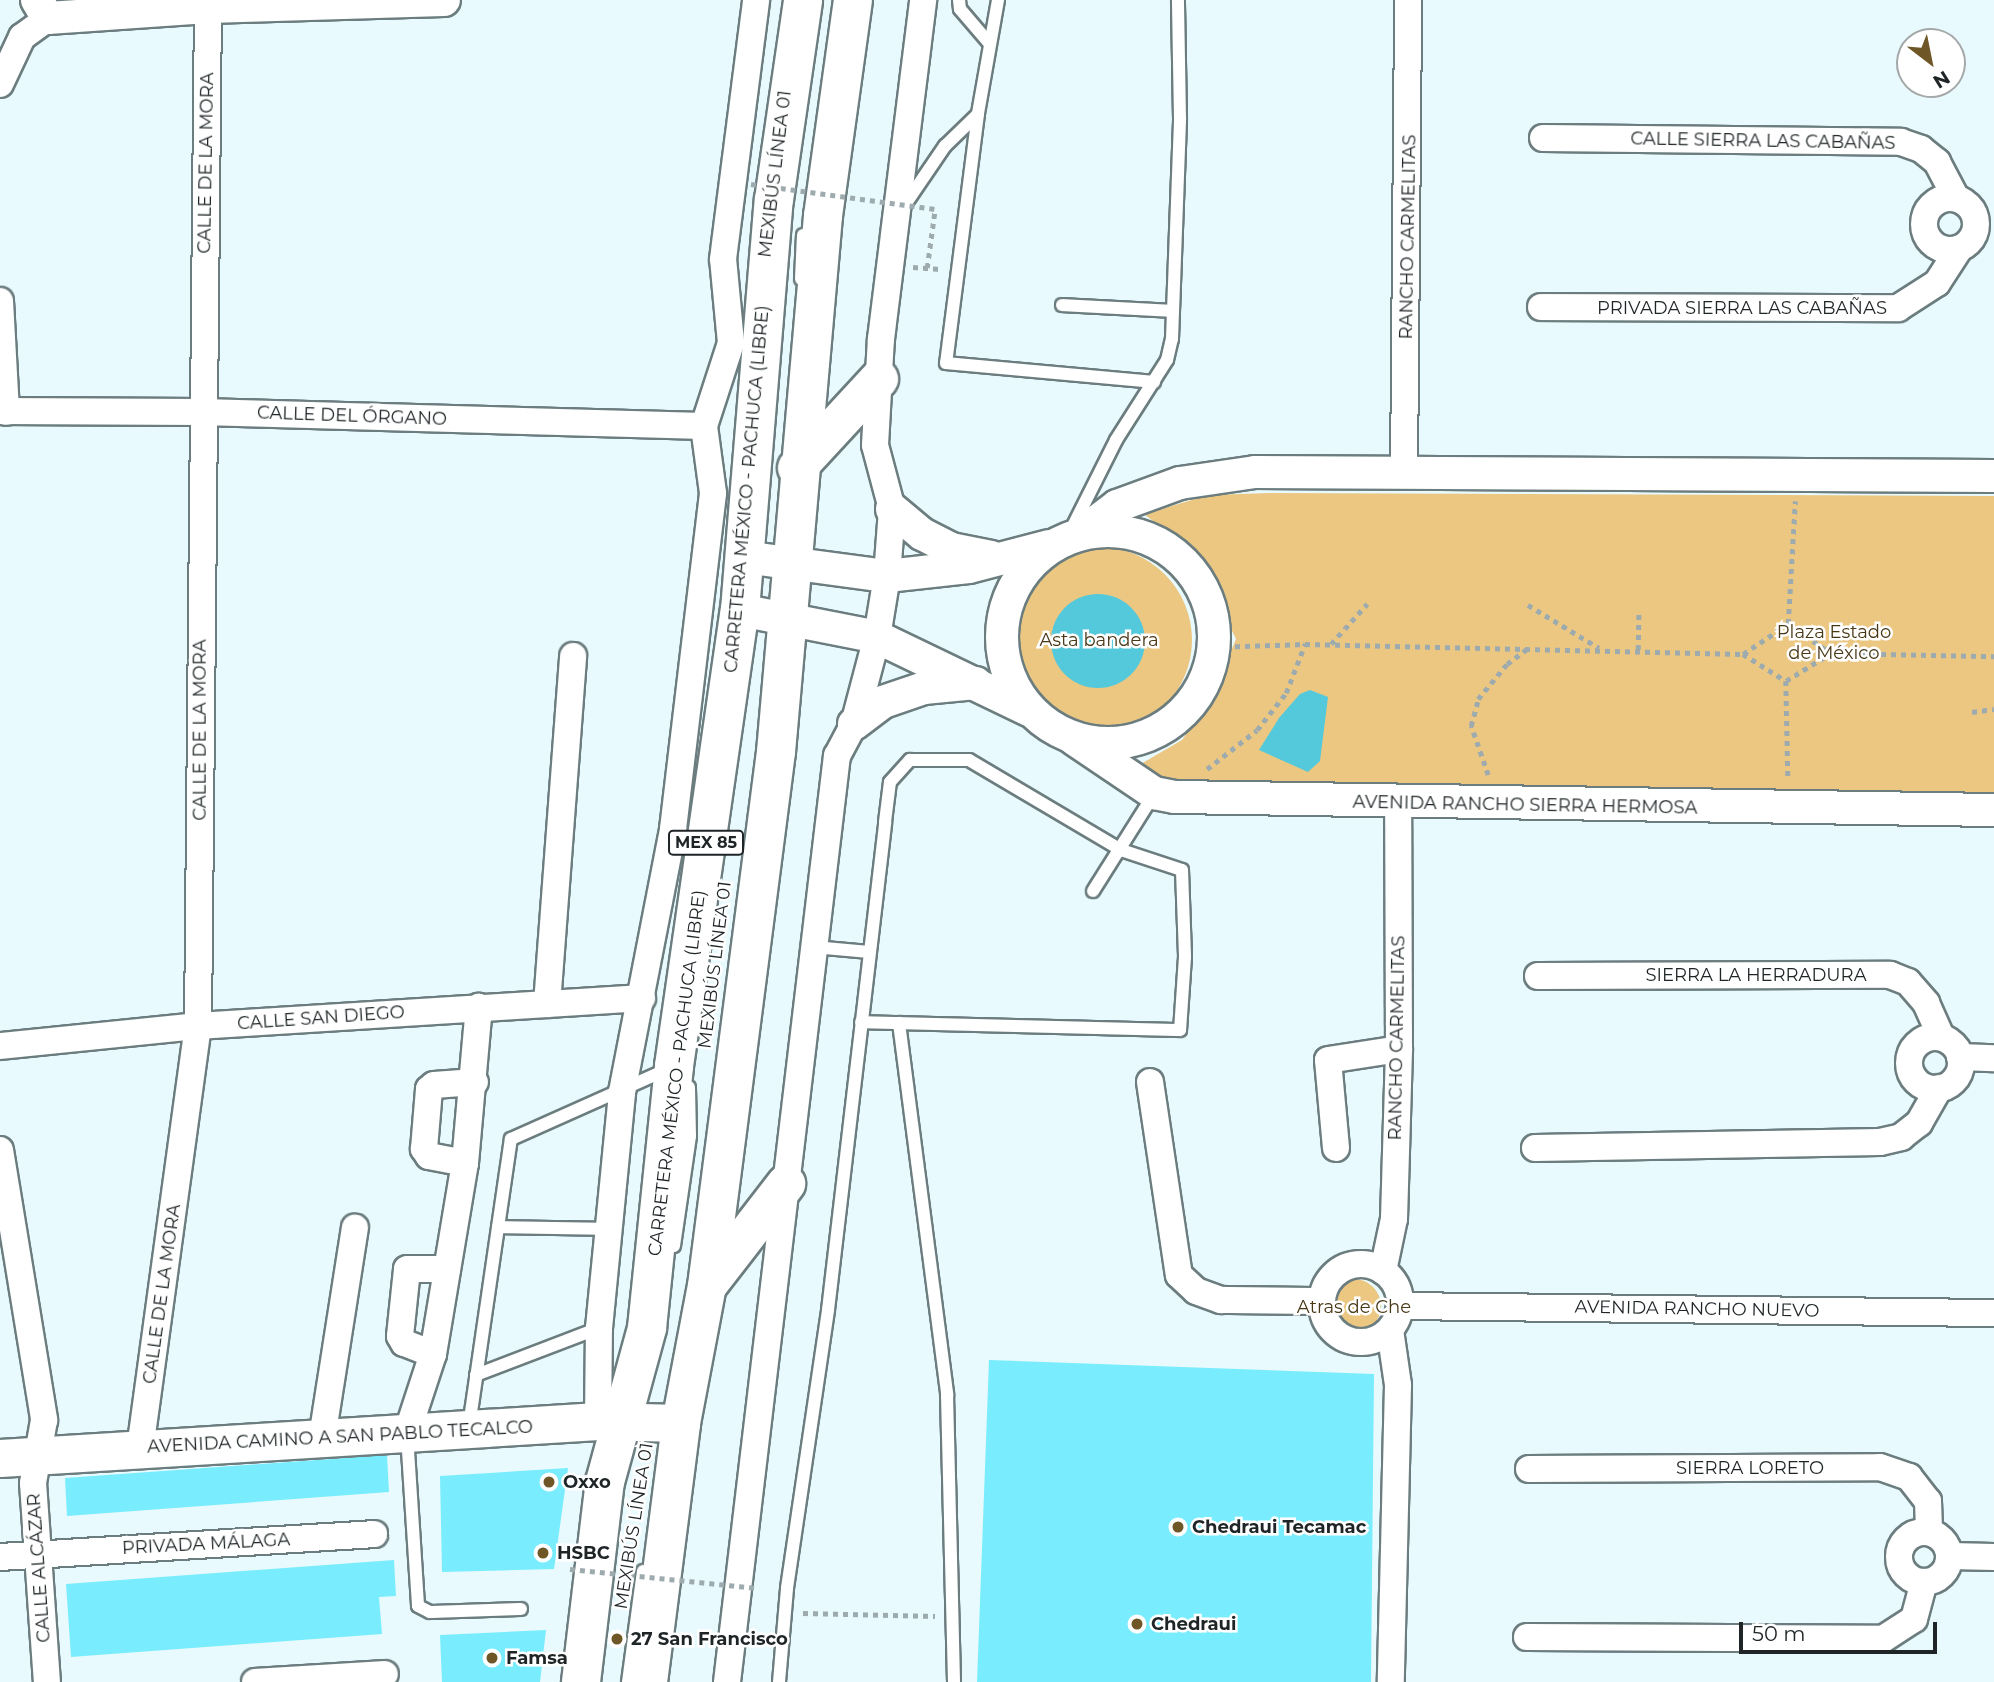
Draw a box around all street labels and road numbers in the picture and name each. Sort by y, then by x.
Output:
street label: CALLE DE LA MORA [194,72,218,254]
street label: MEXIBÚS LÍNEA 01 [754,89,796,259]
street label: CALLE SIERRA LAS CABAÑAS [1630,128,1896,154]
street label: RANCHO CARMELITAS [1395,134,1421,340]
street label: PRIVADA SIERRA LAS CABAÑAS [1597,297,1887,319]
street label: CARRETERA MÉXICO - PACHUCA (LIBRE) [720,304,774,674]
street label: CALLE DEL ÓRGANO [257,402,447,430]
street label: CALLE DE LA MORA [189,639,211,821]
street label: AVENIDA RANCHO SIERRA HERMOSA [1352,791,1698,819]
road number: MEX 85 [668,830,744,856]
street label: MEXIBÚS LÍNEA 01 [694,880,736,1050]
street label: CARRETERA MÉXICO - PACHUCA (LIBRE) [644,889,710,1257]
street label: RANCHO CARMELITAS [1384,935,1410,1141]
street label: SIERRA LA HERRADURA [1645,964,1867,986]
street label: CALLE SAN DIEGO [236,1001,406,1035]
street label: CALLE DE LA MORA [139,1203,185,1385]
street label: AVENIDA RANCHO NUEVO [1574,1296,1820,1322]
street label: AVENIDA CAMINO A SAN PABLO TECALCO [147,1416,533,1458]
street label: MEXIBÚS LÍNEA 01 [610,1441,658,1611]
street label: SIERRA LORETO [1676,1457,1824,1479]
street label: CALLE ALCÁZAR [23,1493,55,1643]
street label: PRIVADA MÁLAGA [121,1529,291,1559]

